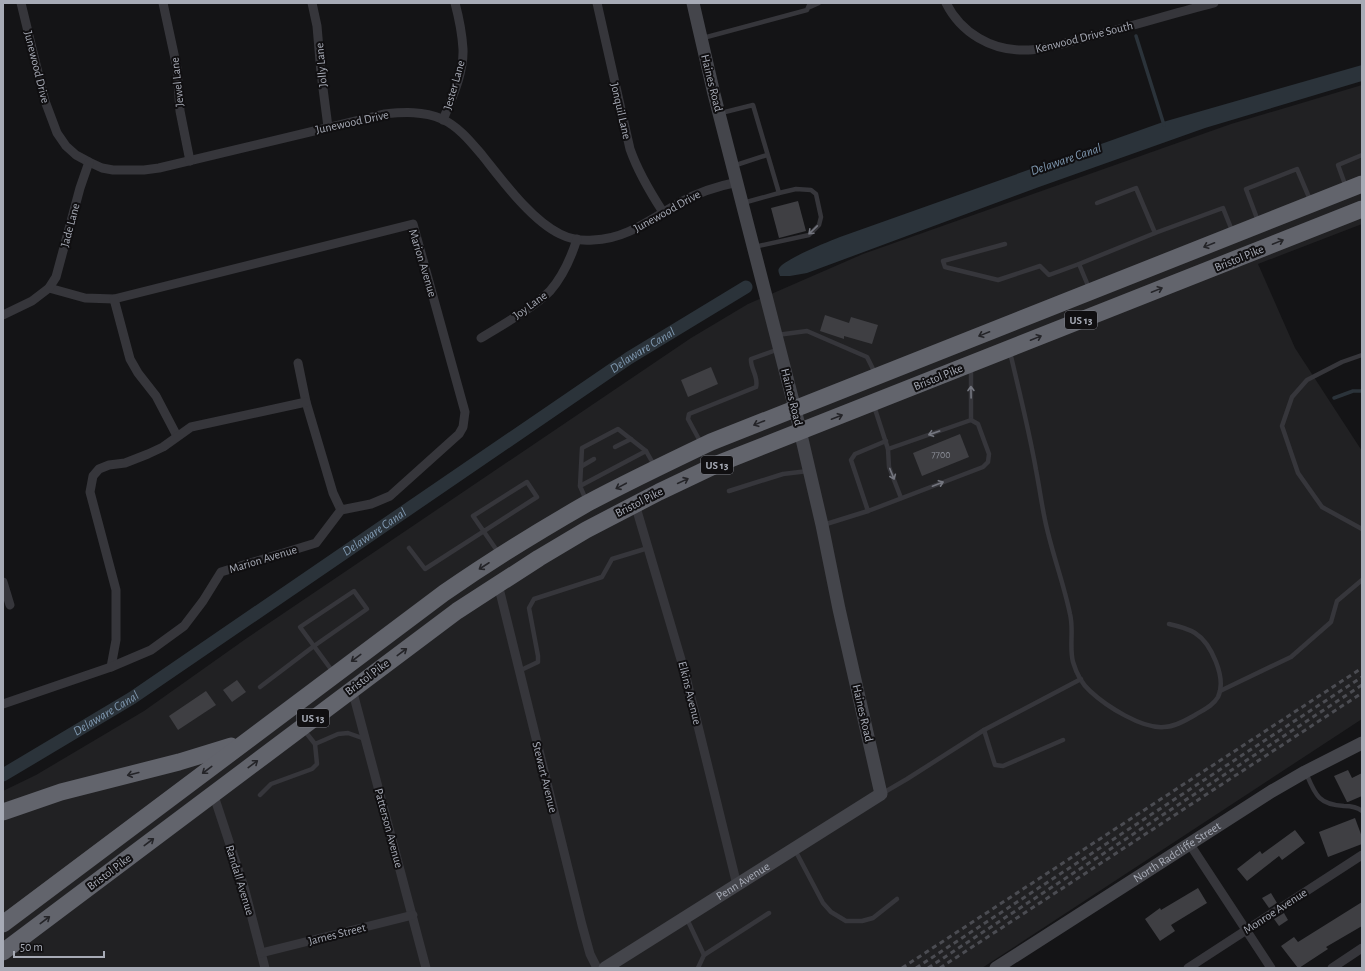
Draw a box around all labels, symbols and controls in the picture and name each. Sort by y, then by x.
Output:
street label: Kenwood Drive South [1034,19,1134,55]
street label: Junewood Drive [22,30,52,104]
street label: Jolly Lane [313,42,330,88]
street label: Haines Road [699,53,725,113]
street label: Jewel Lane [168,57,186,107]
street label: Jester Lane [441,59,467,111]
street label: Jonquil Lane [609,82,633,140]
street label: Junewood Drive [314,108,390,136]
water label: Delaware Canal [1029,142,1103,178]
street label: Junewood Drive [632,188,702,234]
street label: Jade Lane [58,202,82,248]
one-way arrow [808,225,818,235]
street label: Marion Avenue [407,228,439,298]
one-way arrow [1271,238,1283,246]
one-way arrow [1203,241,1215,249]
street label: Bristol Pike [1213,243,1265,273]
one-way arrow [1150,286,1162,294]
street label: Joy Lane [511,289,550,322]
road number: US 13 [1065,311,1097,329]
water label: Delaware Canal [608,325,677,375]
one-way arrow [978,331,990,338]
one-way arrow [1029,333,1041,341]
street label: Bristol Pike [912,362,964,392]
street label: Haines Road [779,367,805,427]
one-way arrow [967,386,975,399]
one-way arrow [830,412,842,420]
one-way arrow [753,420,765,427]
one-way arrow [929,429,941,437]
house number: 7700 [932,450,950,460]
road number: US 13 [701,456,733,474]
one-way arrow [889,467,896,479]
one-way arrow [676,476,688,484]
one-way arrow [931,479,943,487]
one-way arrow [615,483,627,490]
street label: Bristol Pike [613,485,665,519]
water label: Delaware Canal [340,506,409,558]
street label: Marion Avenue [228,543,298,575]
one-way arrow [479,562,490,570]
one-way arrow [396,647,407,656]
one-way arrow [350,653,361,662]
street label: Bristol Pike [343,657,391,697]
street label: Elkins Avenue [676,660,704,726]
street label: Haines Road [851,683,875,743]
water label: Delaware Canal [71,689,141,738]
road number: US 13 [297,709,329,727]
street label: Stewart Avenue [530,740,560,814]
one-way arrow [247,759,258,768]
one-way arrow [202,765,213,774]
one-way arrow [127,770,140,778]
street label: Patterson Avenue [373,787,405,869]
street label: North Radcliffe Street [1131,819,1223,884]
one-way arrow [144,838,155,846]
street label: Randall Avenue [224,843,256,917]
street label: Bristol Pike [85,852,133,892]
street label: Penn Avenue [714,860,772,902]
street label: Monroe Avenue [1241,886,1309,936]
one-way arrow [40,916,51,924]
street label: James Street [307,921,367,947]
scale bar [14,933,104,959]
text: 50 m [20,941,43,953]

